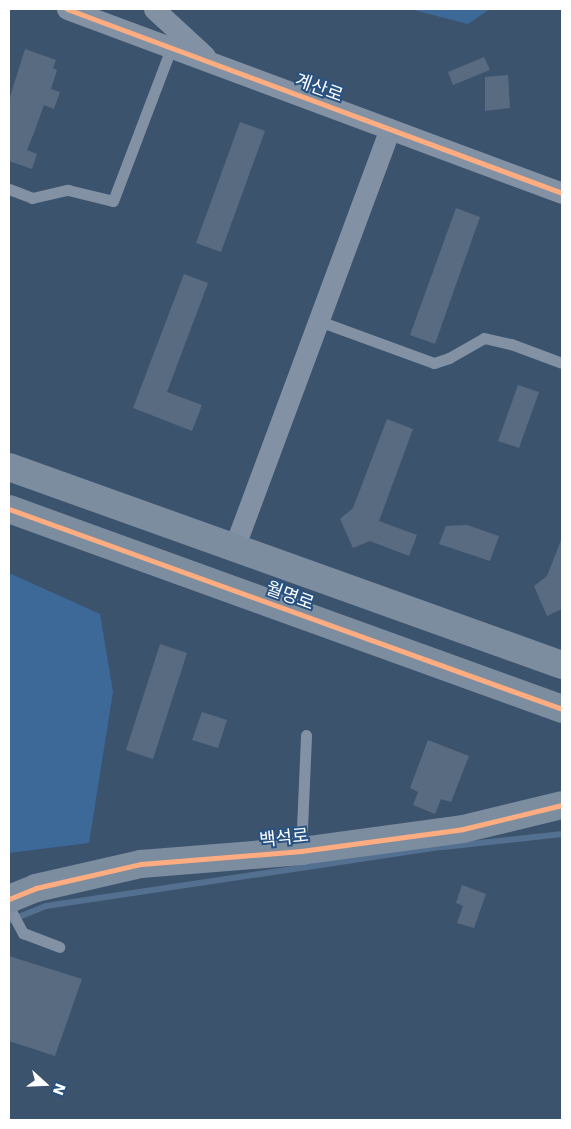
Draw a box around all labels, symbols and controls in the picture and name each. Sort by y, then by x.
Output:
street label: 계산로 [292,69,346,107]
street label: 월명로 [263,577,317,615]
street label: 백석로 [258,825,310,851]
north arrow [20,1059,70,1109]
text: N [50,1081,69,1097]

